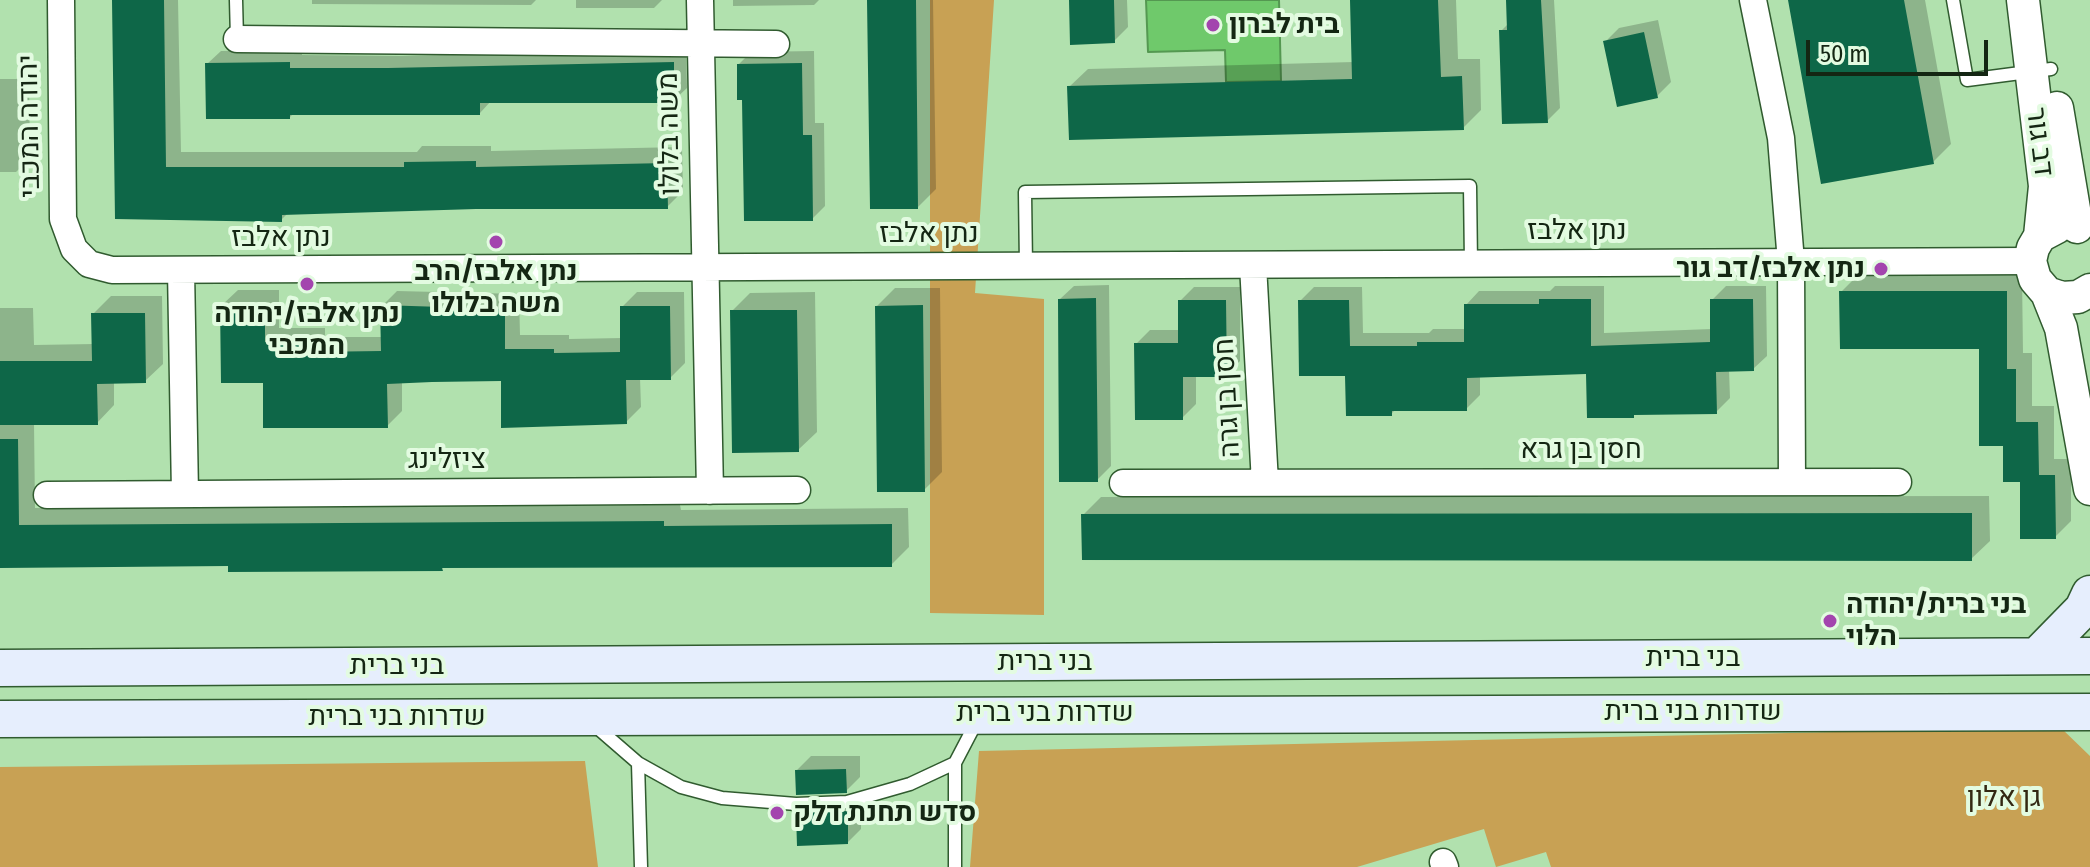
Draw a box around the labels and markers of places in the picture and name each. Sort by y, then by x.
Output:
place label: בית לברון [1229,8,1340,42]
marker: בית לברון [1204,16,1222,34]
marker: נתן אלבז/הרב משה בלולו [487,233,505,251]
place label: נתן אלבז/דב גור [1676,252,1865,286]
place label: נתן אלבז/הרב משה בלולו [414,255,578,321]
marker: נתן אלבז/דב גור [1872,260,1890,278]
marker: נתן אלבז/יהודה המכבי [298,275,316,293]
place label: נתן אלבז/יהודה המכבי [214,297,400,363]
place label: בני ברית/יהודה הלוי [1846,588,2026,654]
marker: בני ברית/יהודה הלוי [1821,612,1839,630]
place label: סדש תחנת דלק [793,796,976,830]
marker: סדש תחנת דלק [768,804,786,822]

